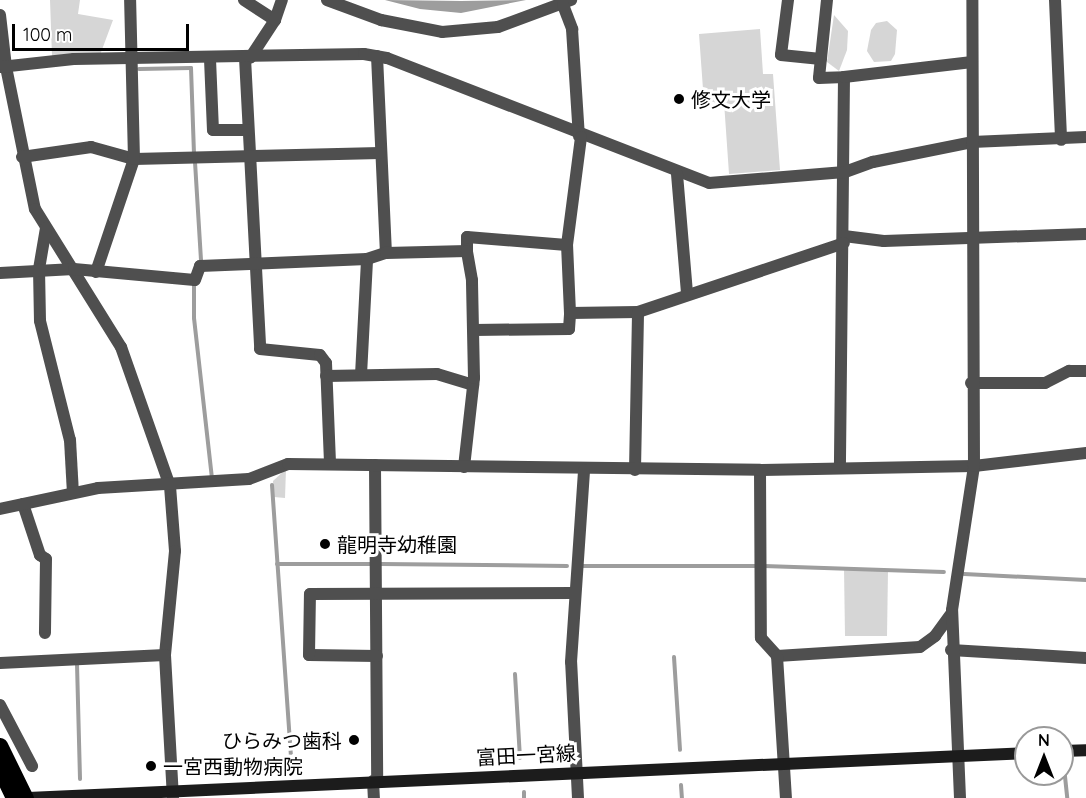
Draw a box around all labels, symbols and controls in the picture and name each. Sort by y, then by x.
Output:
scale bar [15,12,192,50]
text: 100 m [23,23,72,46]
place label: 修文大学 [691,87,771,111]
marker: 修文大学 [672,92,686,106]
place label: 龍明寺幼稚園 [337,532,457,556]
marker: 龍明寺幼稚園 [318,537,332,551]
north arrow [1014,726,1074,786]
place label: ひらみつ歯科 [222,728,342,752]
text: N [1038,730,1050,750]
marker: ひらみつ歯科 [347,733,361,747]
street label: 富田一宮線 [475,740,577,770]
place label: 一宮西動物病院 [163,754,303,778]
marker: 一宮西動物病院 [144,759,158,773]

